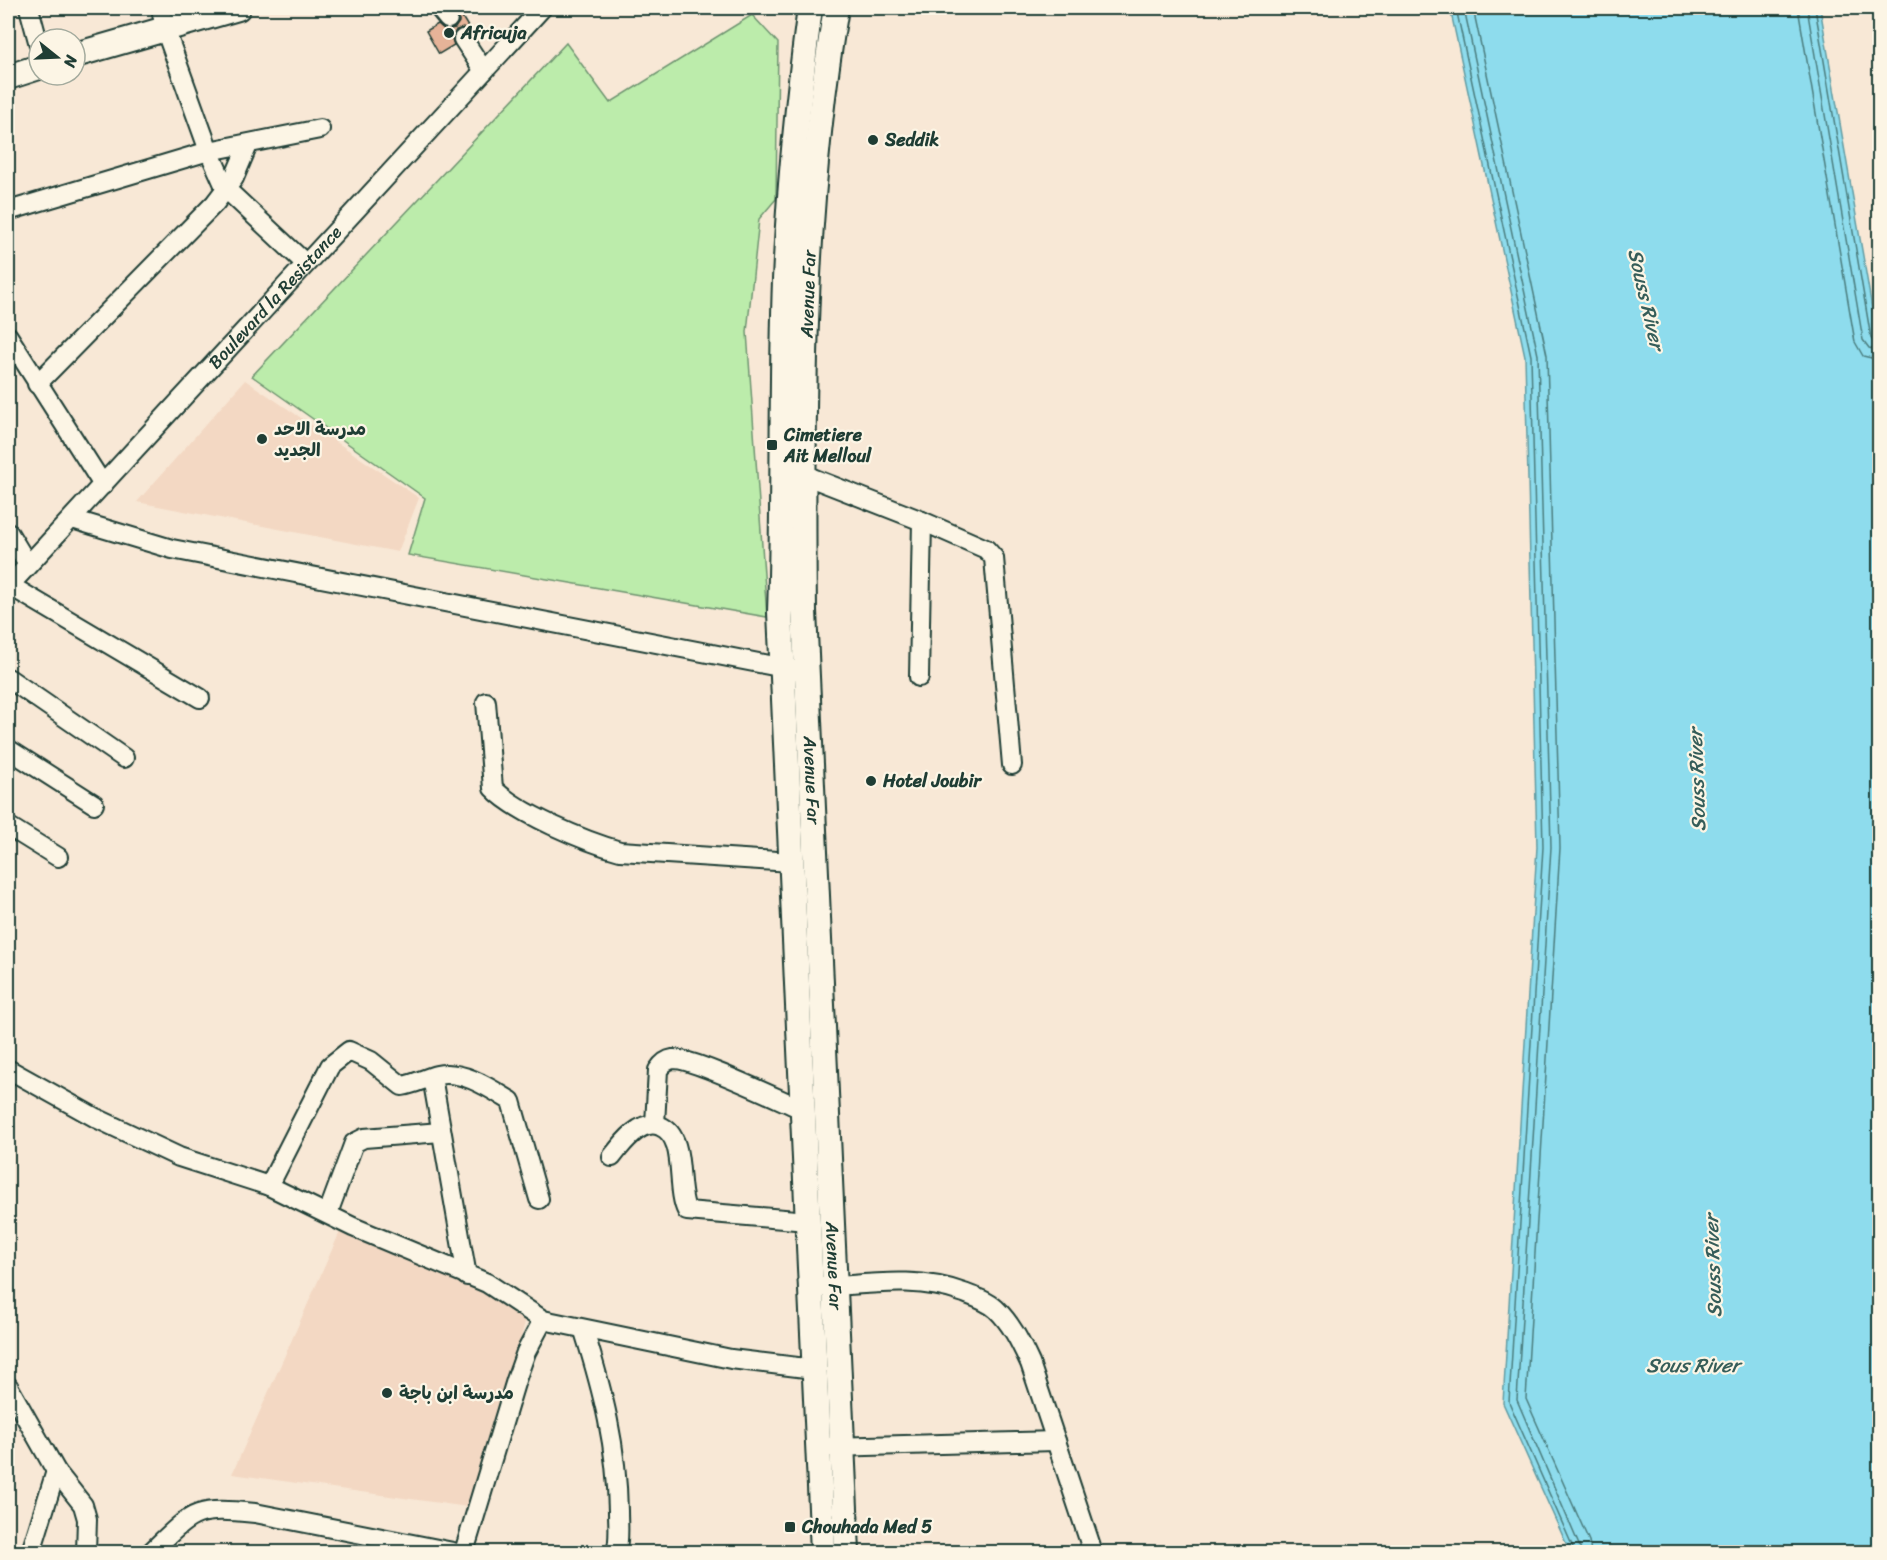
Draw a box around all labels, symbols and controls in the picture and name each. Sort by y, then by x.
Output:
place label: Africuja [460,17,528,49]
marker: Africuja [442,26,456,40]
north arrow [27,27,87,87]
text: N [55,51,87,72]
place label: Seddik [884,124,939,156]
marker: Seddik [866,133,880,147]
street label: Boulevard la Resistance [200,218,350,377]
water label: Souss River [1617,245,1675,357]
street label: Avenue Far [790,248,826,340]
place label: مدرسة الاحد الجديد [274,413,366,466]
place label: Cimetiere Ait Melloul [783,419,872,472]
marker: مدرسة الاحد الجديد [255,432,269,446]
marker: Cimetiere Ait Melloul [765,438,779,452]
water label: Souss River [1678,724,1716,832]
street label: Avenue Far [794,734,830,827]
place label: Hotel Joubir [882,765,982,797]
marker: Hotel Joubir [864,774,878,788]
water label: Souss River [1694,1210,1732,1318]
street label: Avenue Far [816,1220,852,1312]
water label: Sous River [1646,1348,1743,1383]
place label: مدرسة ابن باجة [399,1377,514,1409]
marker: مدرسة ابن باجة [380,1386,394,1400]
place label: Chouhada Med 5 [801,1511,932,1543]
marker: Chouhada Med 5 [783,1520,797,1534]

